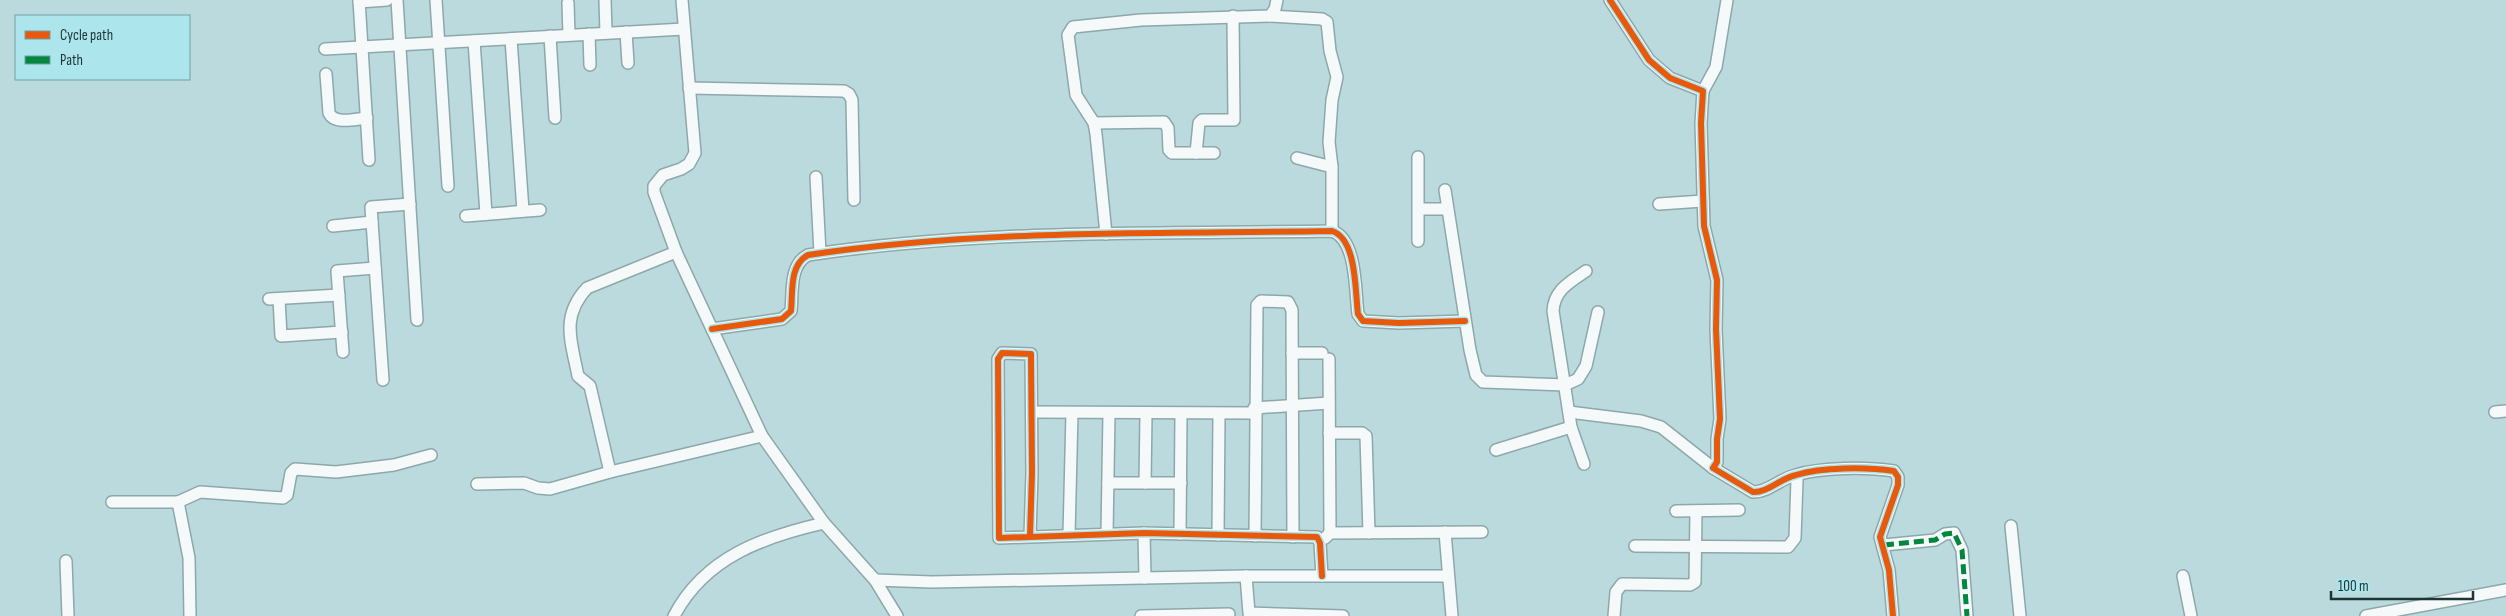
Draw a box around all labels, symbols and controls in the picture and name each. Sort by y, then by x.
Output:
legend [15,15,190,80]
text: Cycle path [60,26,113,45]
text: Path [60,51,83,70]
scale bar [2331,568,2474,600]
text: 100 m [2338,577,2369,596]

